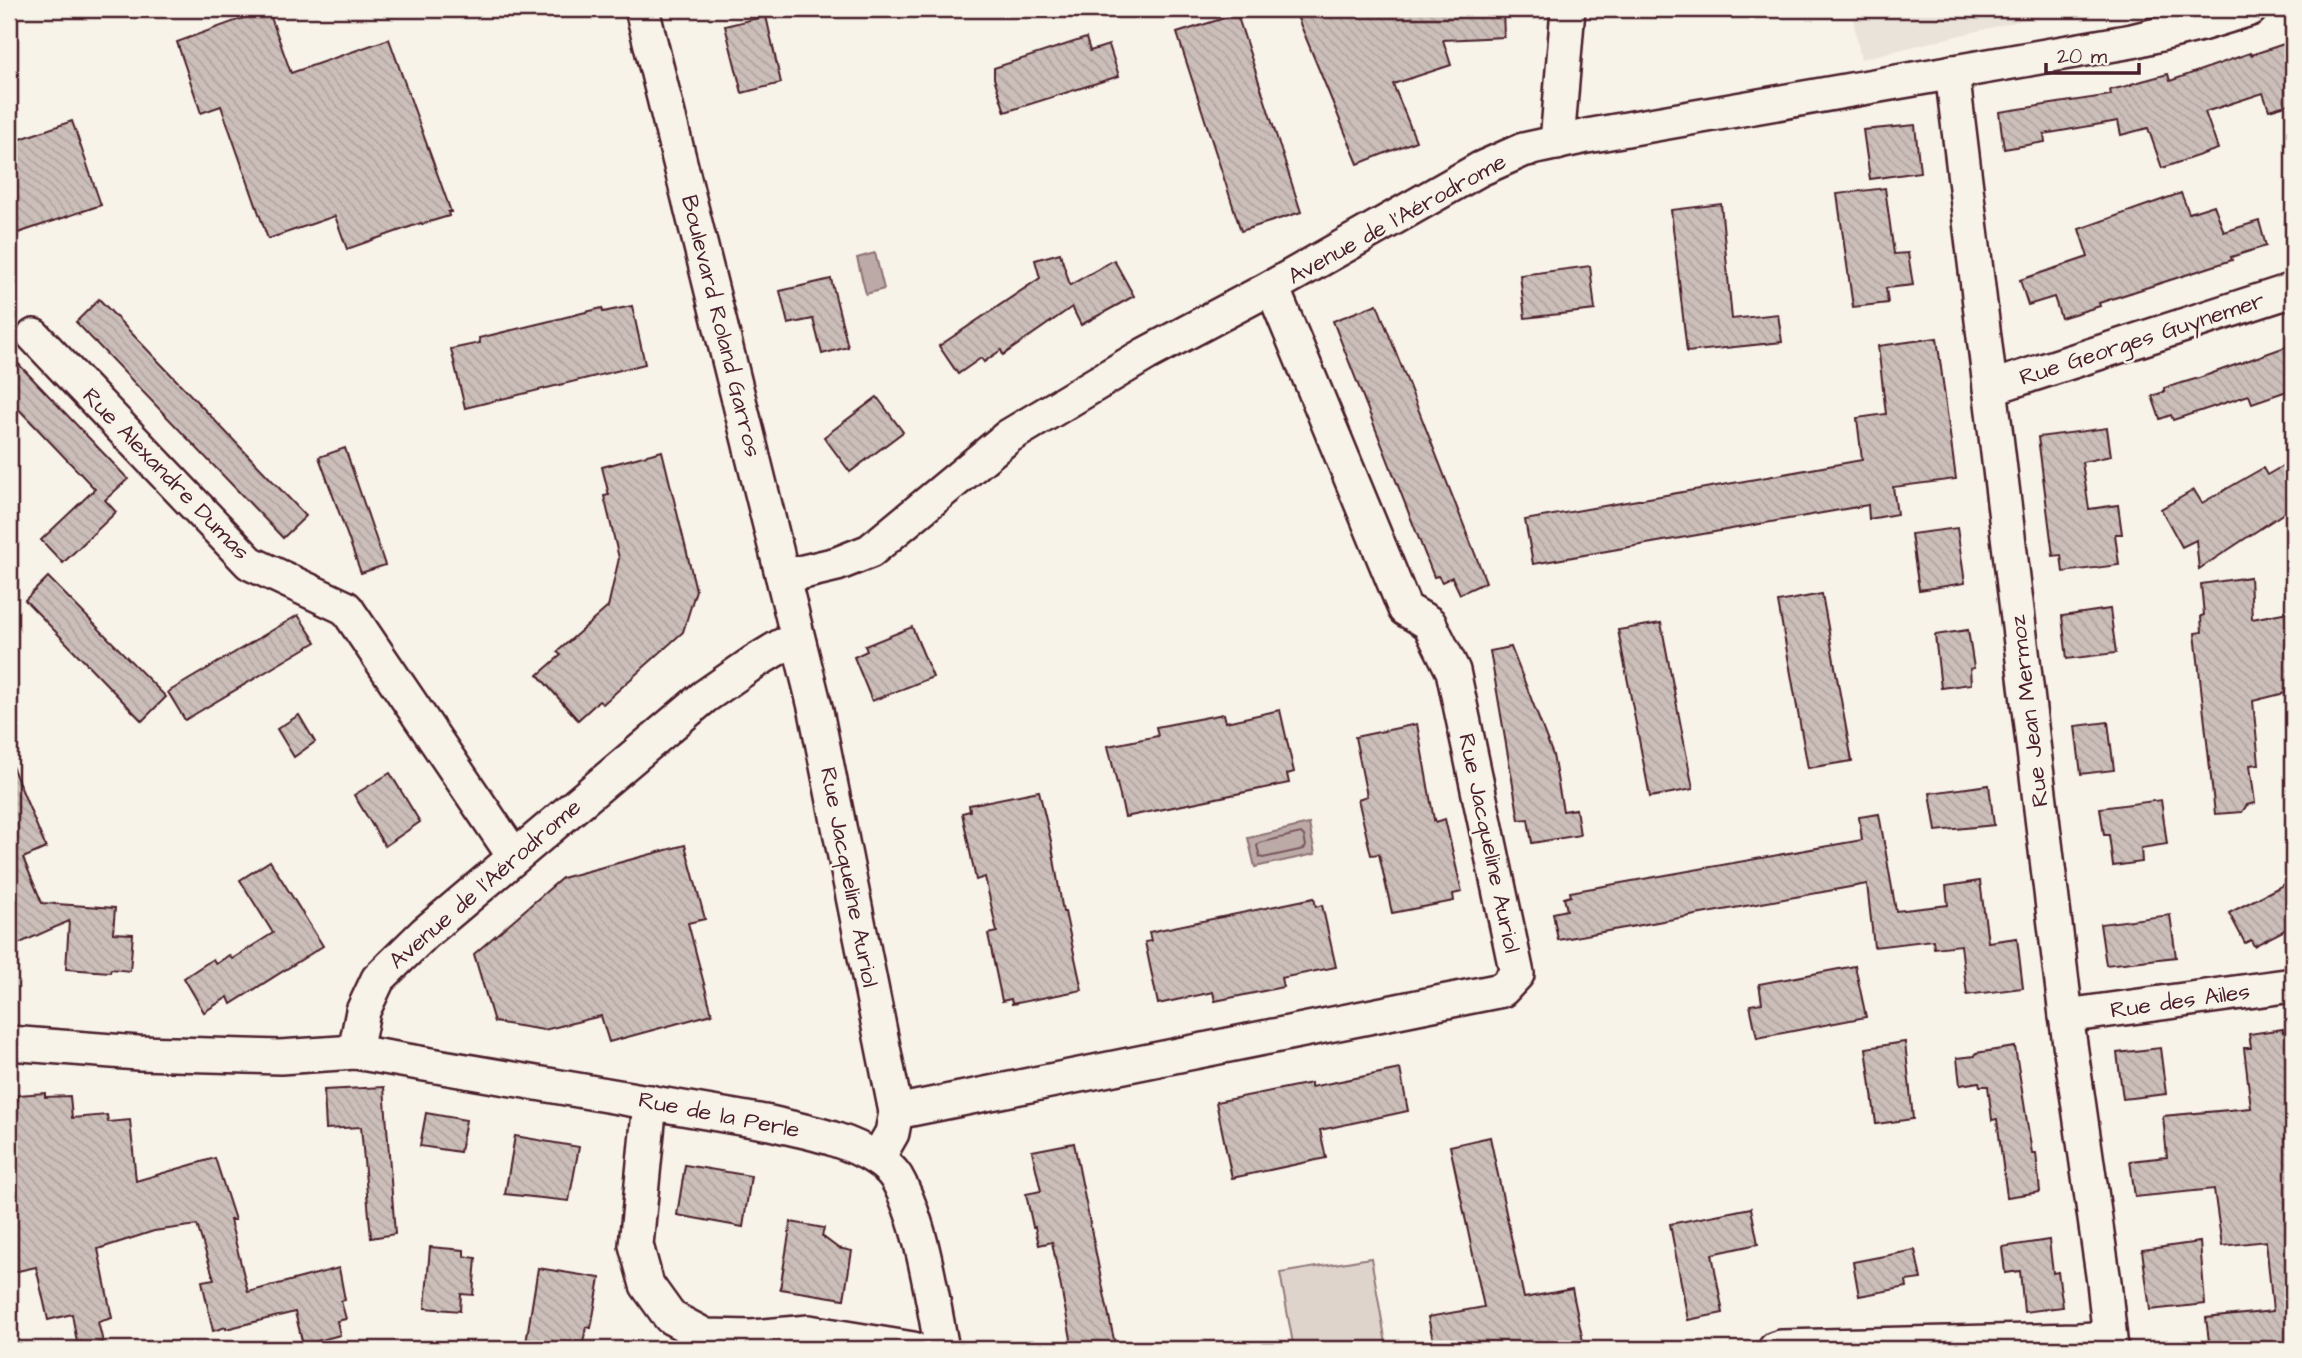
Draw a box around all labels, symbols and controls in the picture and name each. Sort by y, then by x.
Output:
scale bar [2046,32,2139,76]
text: 20 m [2057,42,2108,71]
street label: Avenue de l'Aérodrome [1282,146,1512,292]
street label: Boulevard Roland Garros [673,192,769,460]
street label: Rue Georges Guynemer [2015,284,2269,395]
street label: Rue Alexandre Dumas [75,381,257,567]
street label: Rue Jean Mermoz [2001,613,2057,809]
street label: Rue Jacqueline Auriol [1450,730,1528,956]
street label: Rue Jacqueline Auriol [812,764,886,990]
street label: Avenue de l'Aérodrome [382,791,588,977]
street label: Rue des Ailes [2108,975,2252,1027]
street label: Rue de la Perle [636,1084,802,1146]

